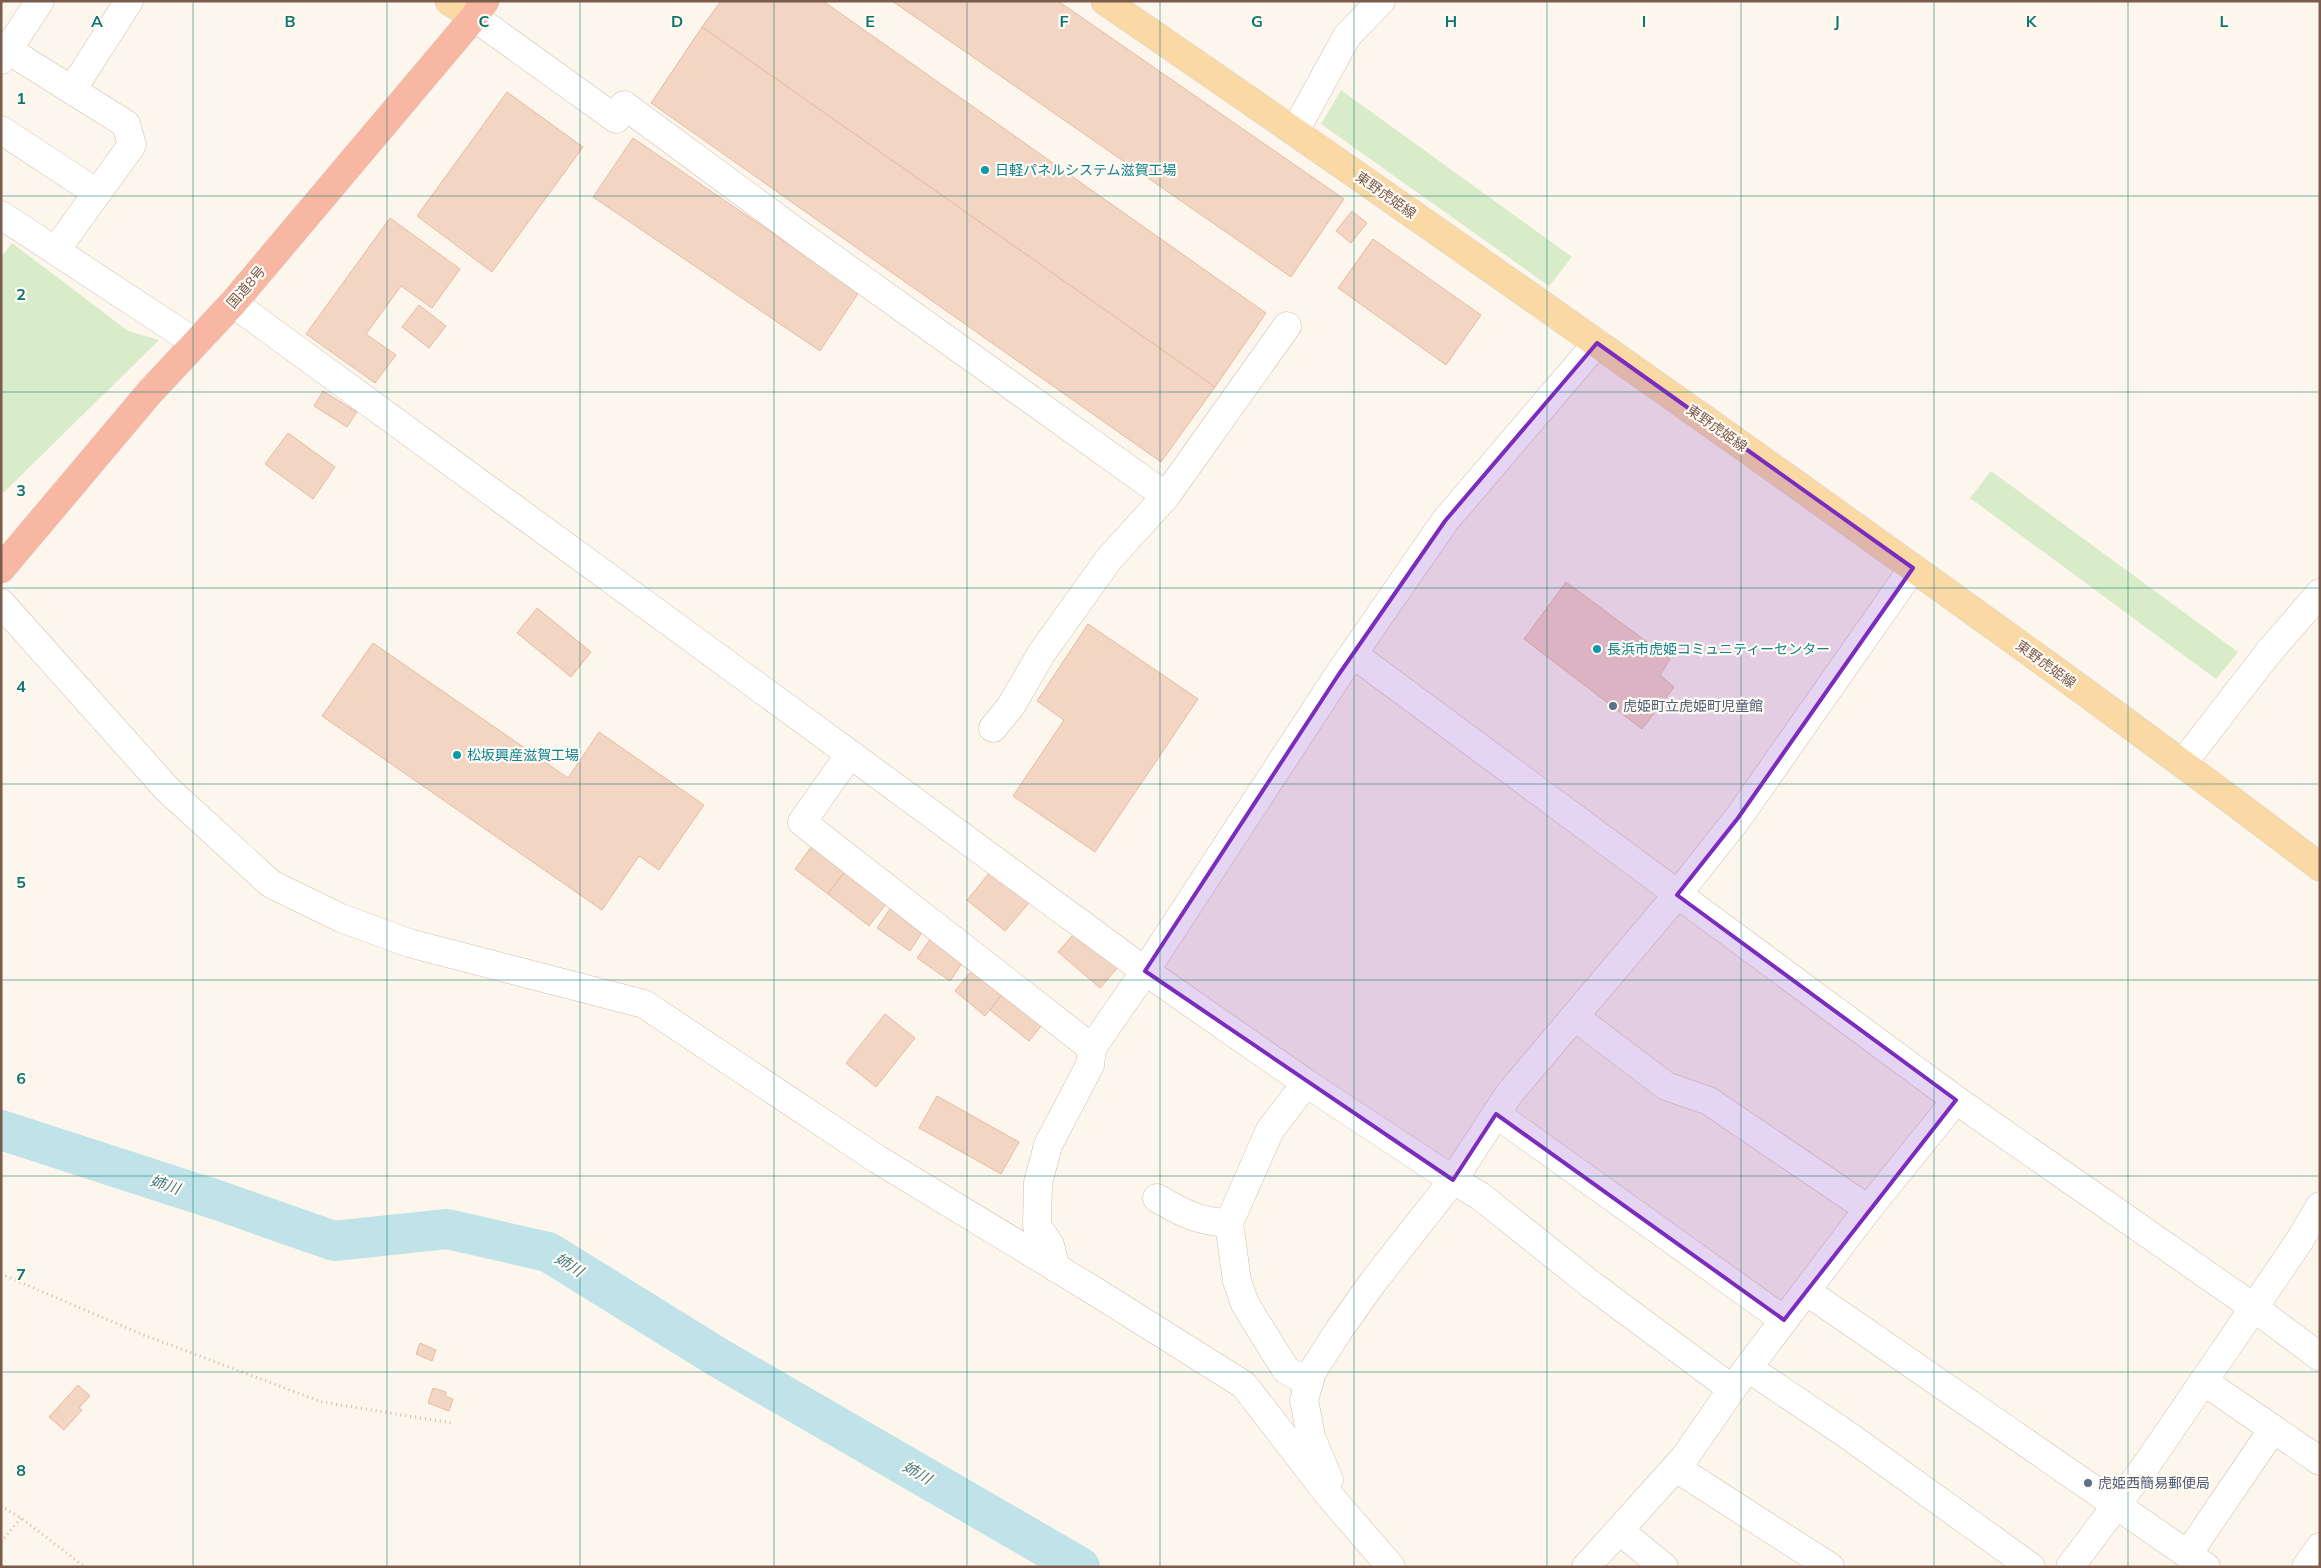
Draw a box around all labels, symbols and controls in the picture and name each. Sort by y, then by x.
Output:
text: A [91,11,103,31]
text: B [284,11,296,31]
text: C [479,11,490,31]
text: D [671,11,683,31]
text: E [865,11,875,31]
text: F [1059,11,1069,31]
text: G [1251,11,1263,31]
text: H [1445,11,1457,31]
text: I [1642,11,1646,31]
text: J [1834,11,1840,31]
text: K [2026,11,2038,31]
text: L [2220,11,2229,31]
text: 1 [16,88,26,108]
place label: 日軽パネルシステム滋賀工場 [995,161,1177,179]
marker: 日軽パネルシステム滋賀工場 [979,164,991,176]
street label: 東野虎姫線 [1352,168,1420,222]
street label: 国道8号 [223,262,269,312]
text: 2 [16,284,26,304]
street label: 東野虎姫線 [1683,401,1751,455]
text: 3 [16,480,26,500]
street label: 東野虎姫線 [2012,636,2080,692]
place label: 長浜市虎姫コミュニティーセンター [1607,640,1830,658]
marker: 長浜市虎姫コミュニティーセンター [1591,643,1603,655]
text: 4 [16,676,26,696]
place label: 虎姫町立虎姫町児童館 [1623,697,1763,715]
marker: 虎姫町立虎姫町児童館 [1607,700,1619,712]
place label: 松坂興産滋賀工場 [467,746,579,764]
marker: 松坂興産滋賀工場 [451,749,463,761]
text: 5 [16,872,26,892]
text: 6 [16,1068,26,1088]
water label: 姉川 [148,1171,184,1199]
water label: 姉川 [552,1249,589,1282]
text: 7 [16,1264,26,1284]
water label: 姉川 [900,1457,937,1489]
text: 8 [16,1460,26,1480]
place label: 虎姫西簡易郵便局 [2098,1474,2210,1492]
marker: 虎姫西簡易郵便局 [2082,1477,2094,1489]

